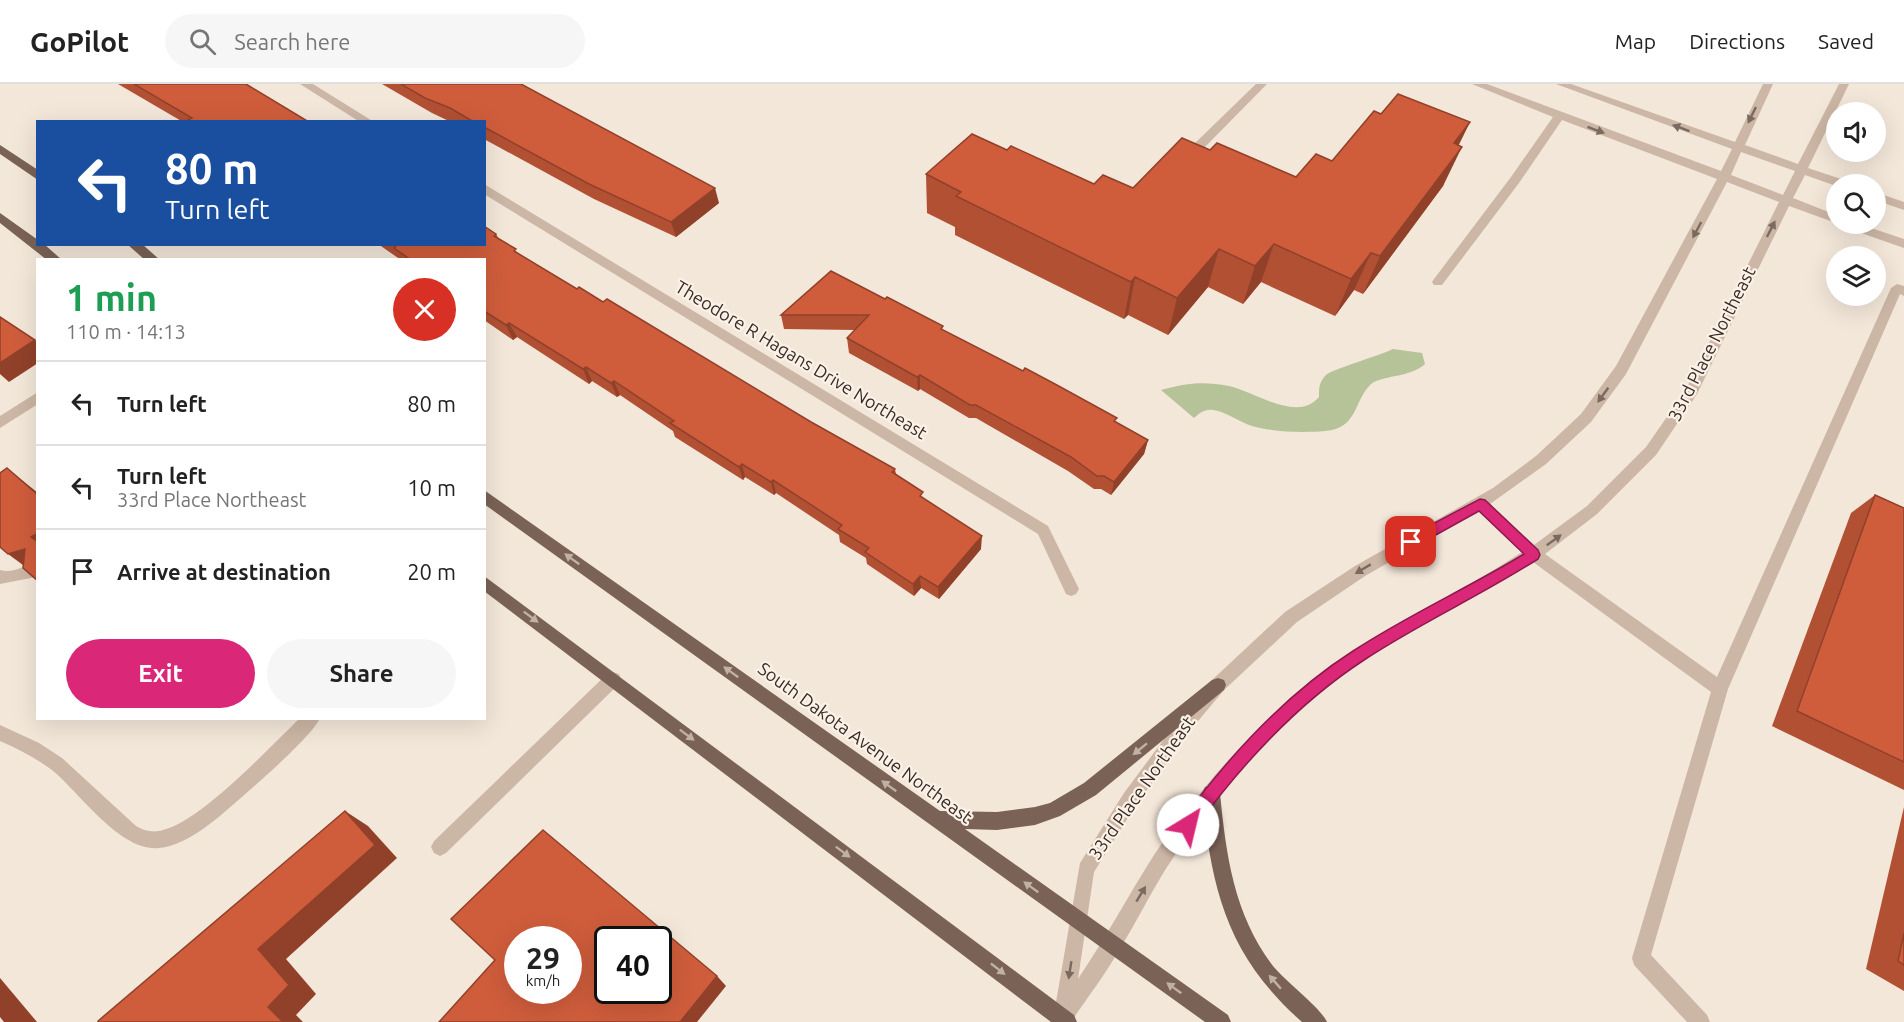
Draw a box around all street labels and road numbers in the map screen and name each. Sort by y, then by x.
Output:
street label: 33rd Place Northeast [1663,263,1759,424]
street label: Theodore R Hagans Drive Northeast [672,276,931,442]
street label: South Dakota Avenue Northeast [755,658,977,827]
street label: 33rd Place Northeast [1084,712,1198,863]

